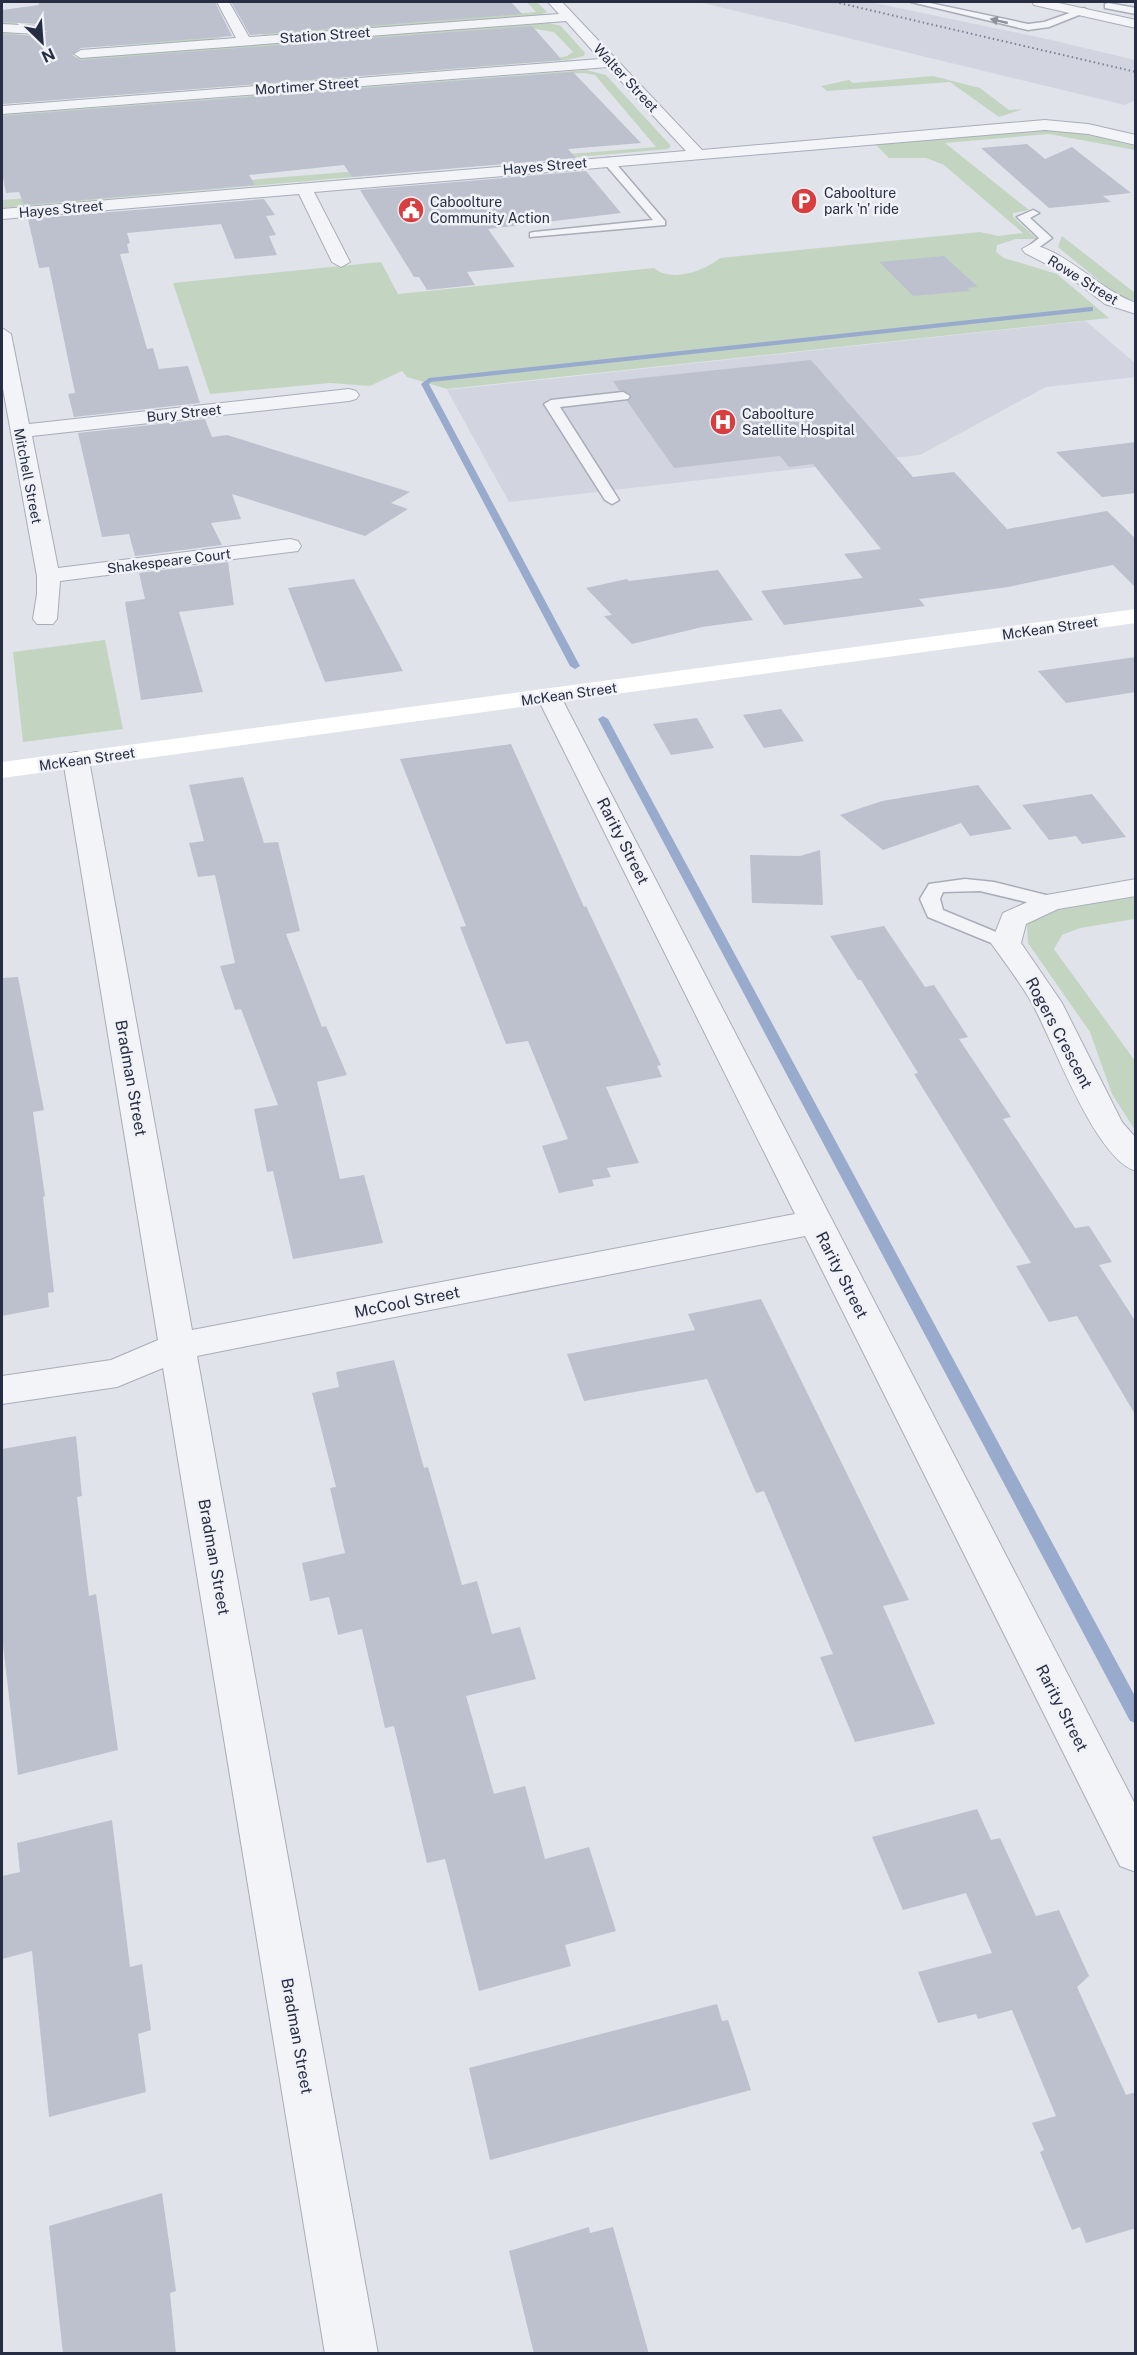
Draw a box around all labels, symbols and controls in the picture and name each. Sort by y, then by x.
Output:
north arrow [12,12,72,72]
one-way arrow [990,15,1008,25]
street label: Station Street [279,24,371,46]
street label: Walter Street [590,41,662,115]
text: N [38,44,58,66]
street label: Mortimer Street [254,74,360,98]
street label: Hayes Street [502,154,588,178]
place label: Caboolture park 'n' ride [824,185,899,217]
parking icon: Caboolture park 'n' ride [789,186,819,216]
place label: Caboolture Community Action [430,194,550,226]
public building icon: Caboolture Community Action [396,195,426,225]
street label: Hayes Street [18,197,104,221]
street label: Rowe Street [1045,252,1121,308]
street label: Bury Street [146,401,222,425]
place label: Caboolture Satellite Hospital [742,406,855,438]
hospital icon: Caboolture Satellite Hospital [708,407,738,437]
street label: Mitchell Street [11,427,45,525]
street label: Shakespeare Court [106,545,232,577]
street label: McKean Street [1001,613,1099,643]
street label: McKean Street [520,679,618,709]
street label: McKean Street [38,744,136,774]
street label: Rarity Street [593,794,653,888]
street label: Rogers Crescent [1022,974,1096,1092]
street label: Bradman Street [111,1018,151,1138]
street label: Rarity Street [812,1228,872,1322]
street label: McCool Street [353,1282,461,1322]
street label: Bradman Street [194,1497,234,1617]
street label: Rarity Street [1032,1661,1092,1755]
street label: Bradman Street [277,1976,317,2096]

